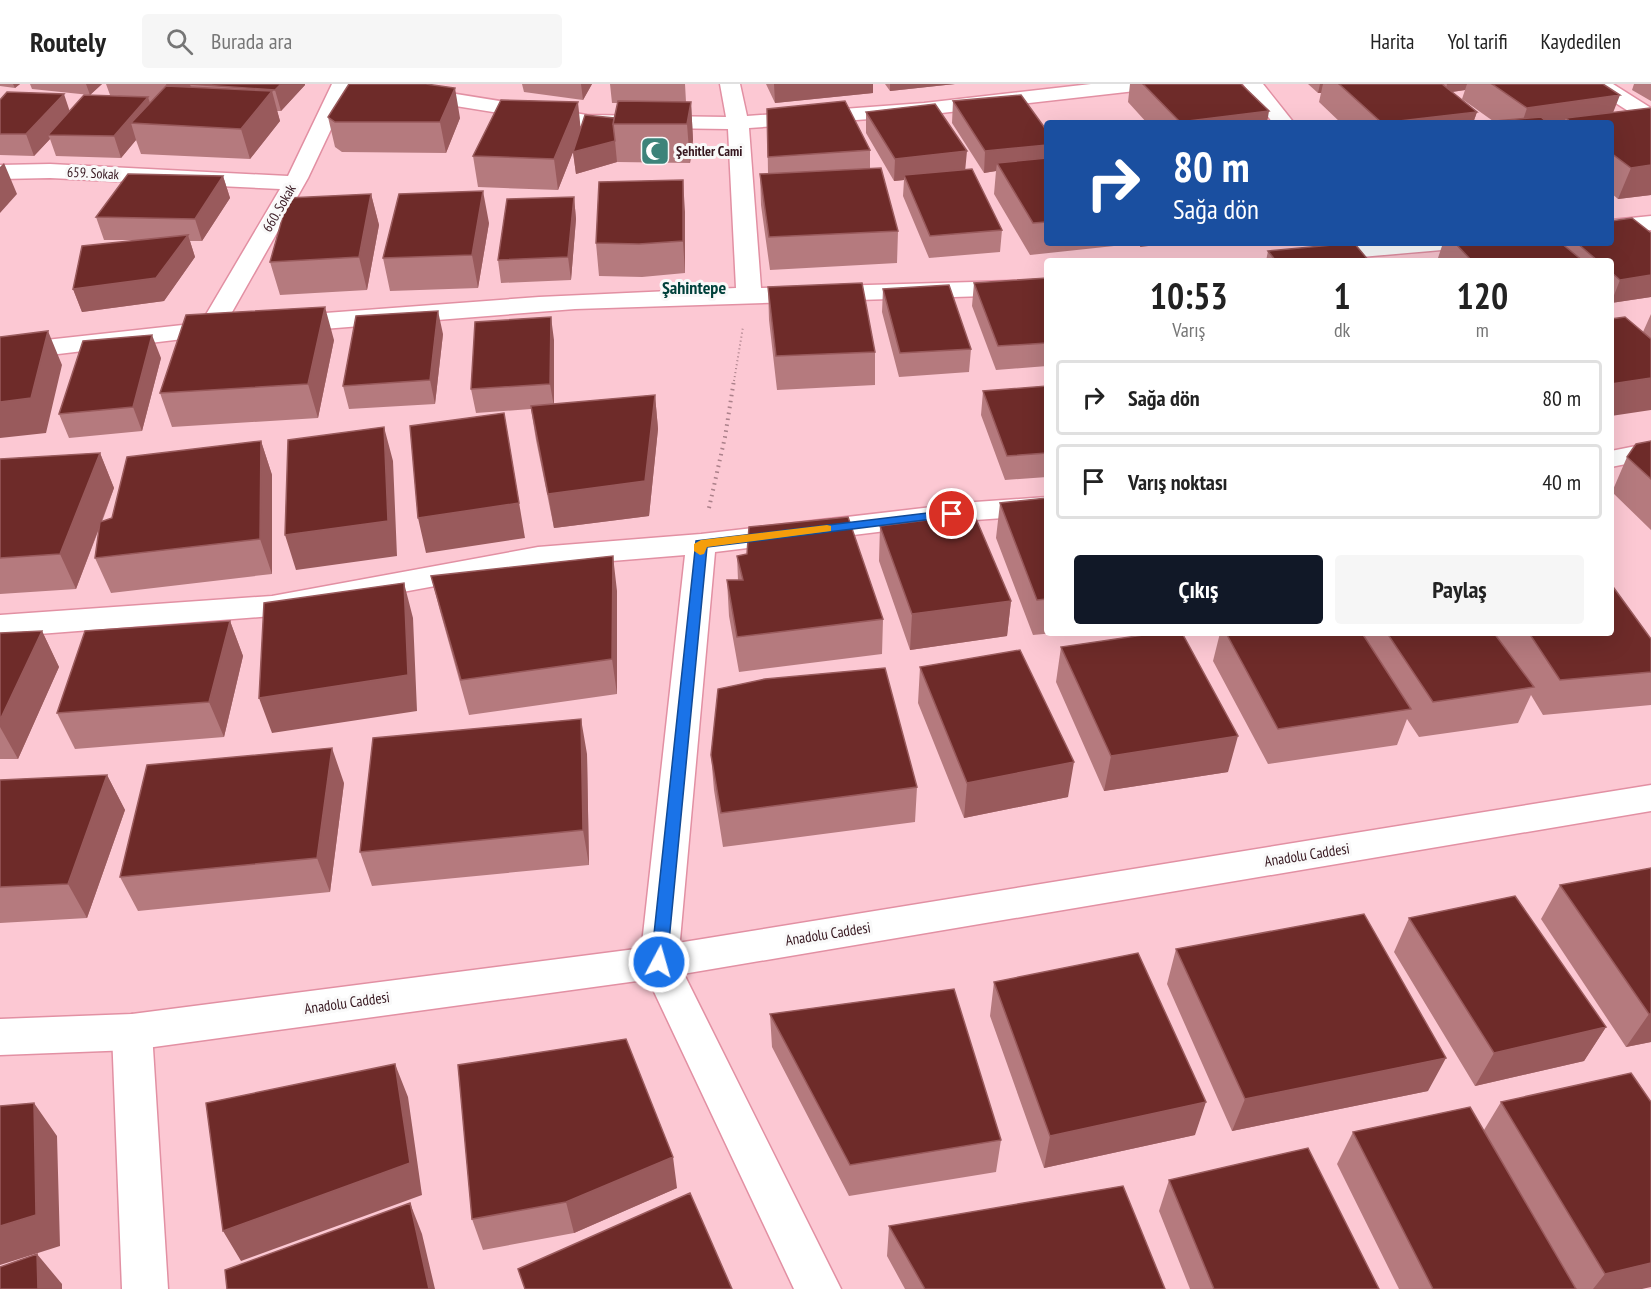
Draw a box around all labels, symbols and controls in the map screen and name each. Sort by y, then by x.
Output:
search box [142,14,562,68]
text: Routely [30,23,106,60]
icon: search [163,25,196,58]
text: Burada ara [211,27,292,55]
text: Harita [1370,28,1414,55]
text: Yol tarifi [1447,28,1508,55]
text: Kaydedilen [1541,28,1621,55]
mosque icon: Şehitler Cami [639,135,671,167]
text: 80 m [1173,139,1250,194]
place label: Şehitler Cami [676,142,742,160]
icon: right [1074,144,1152,222]
street label: 659. Sokak [67,163,120,183]
street label: 660. Sokak [258,181,300,235]
text: Sağa dön [1173,192,1259,226]
text: 10:53 [1150,272,1228,319]
text: 1 [1334,272,1351,319]
text: 120 [1457,272,1508,319]
district label: Şahintepe [662,276,726,299]
text: Varış [1172,317,1205,343]
text: dk [1334,317,1350,343]
text: m [1476,317,1489,343]
icon: right [1077,381,1110,414]
text: Sağa dön [1128,384,1200,412]
text: 80 m [1542,384,1581,412]
icon: arrive [1077,465,1110,498]
text: Varış noktası [1128,468,1228,496]
text: 40 m [1542,468,1581,496]
pin [926,488,977,539]
icon: arrive [935,497,968,530]
button: Çıkış [1074,555,1323,624]
button: Paylaş [1335,555,1584,624]
street label: Anadolu Caddesi [1263,838,1351,871]
street label: Anadolu Caddesi [784,917,872,950]
position arrow [627,930,691,994]
street label: Anadolu Caddesi [303,987,391,1018]

